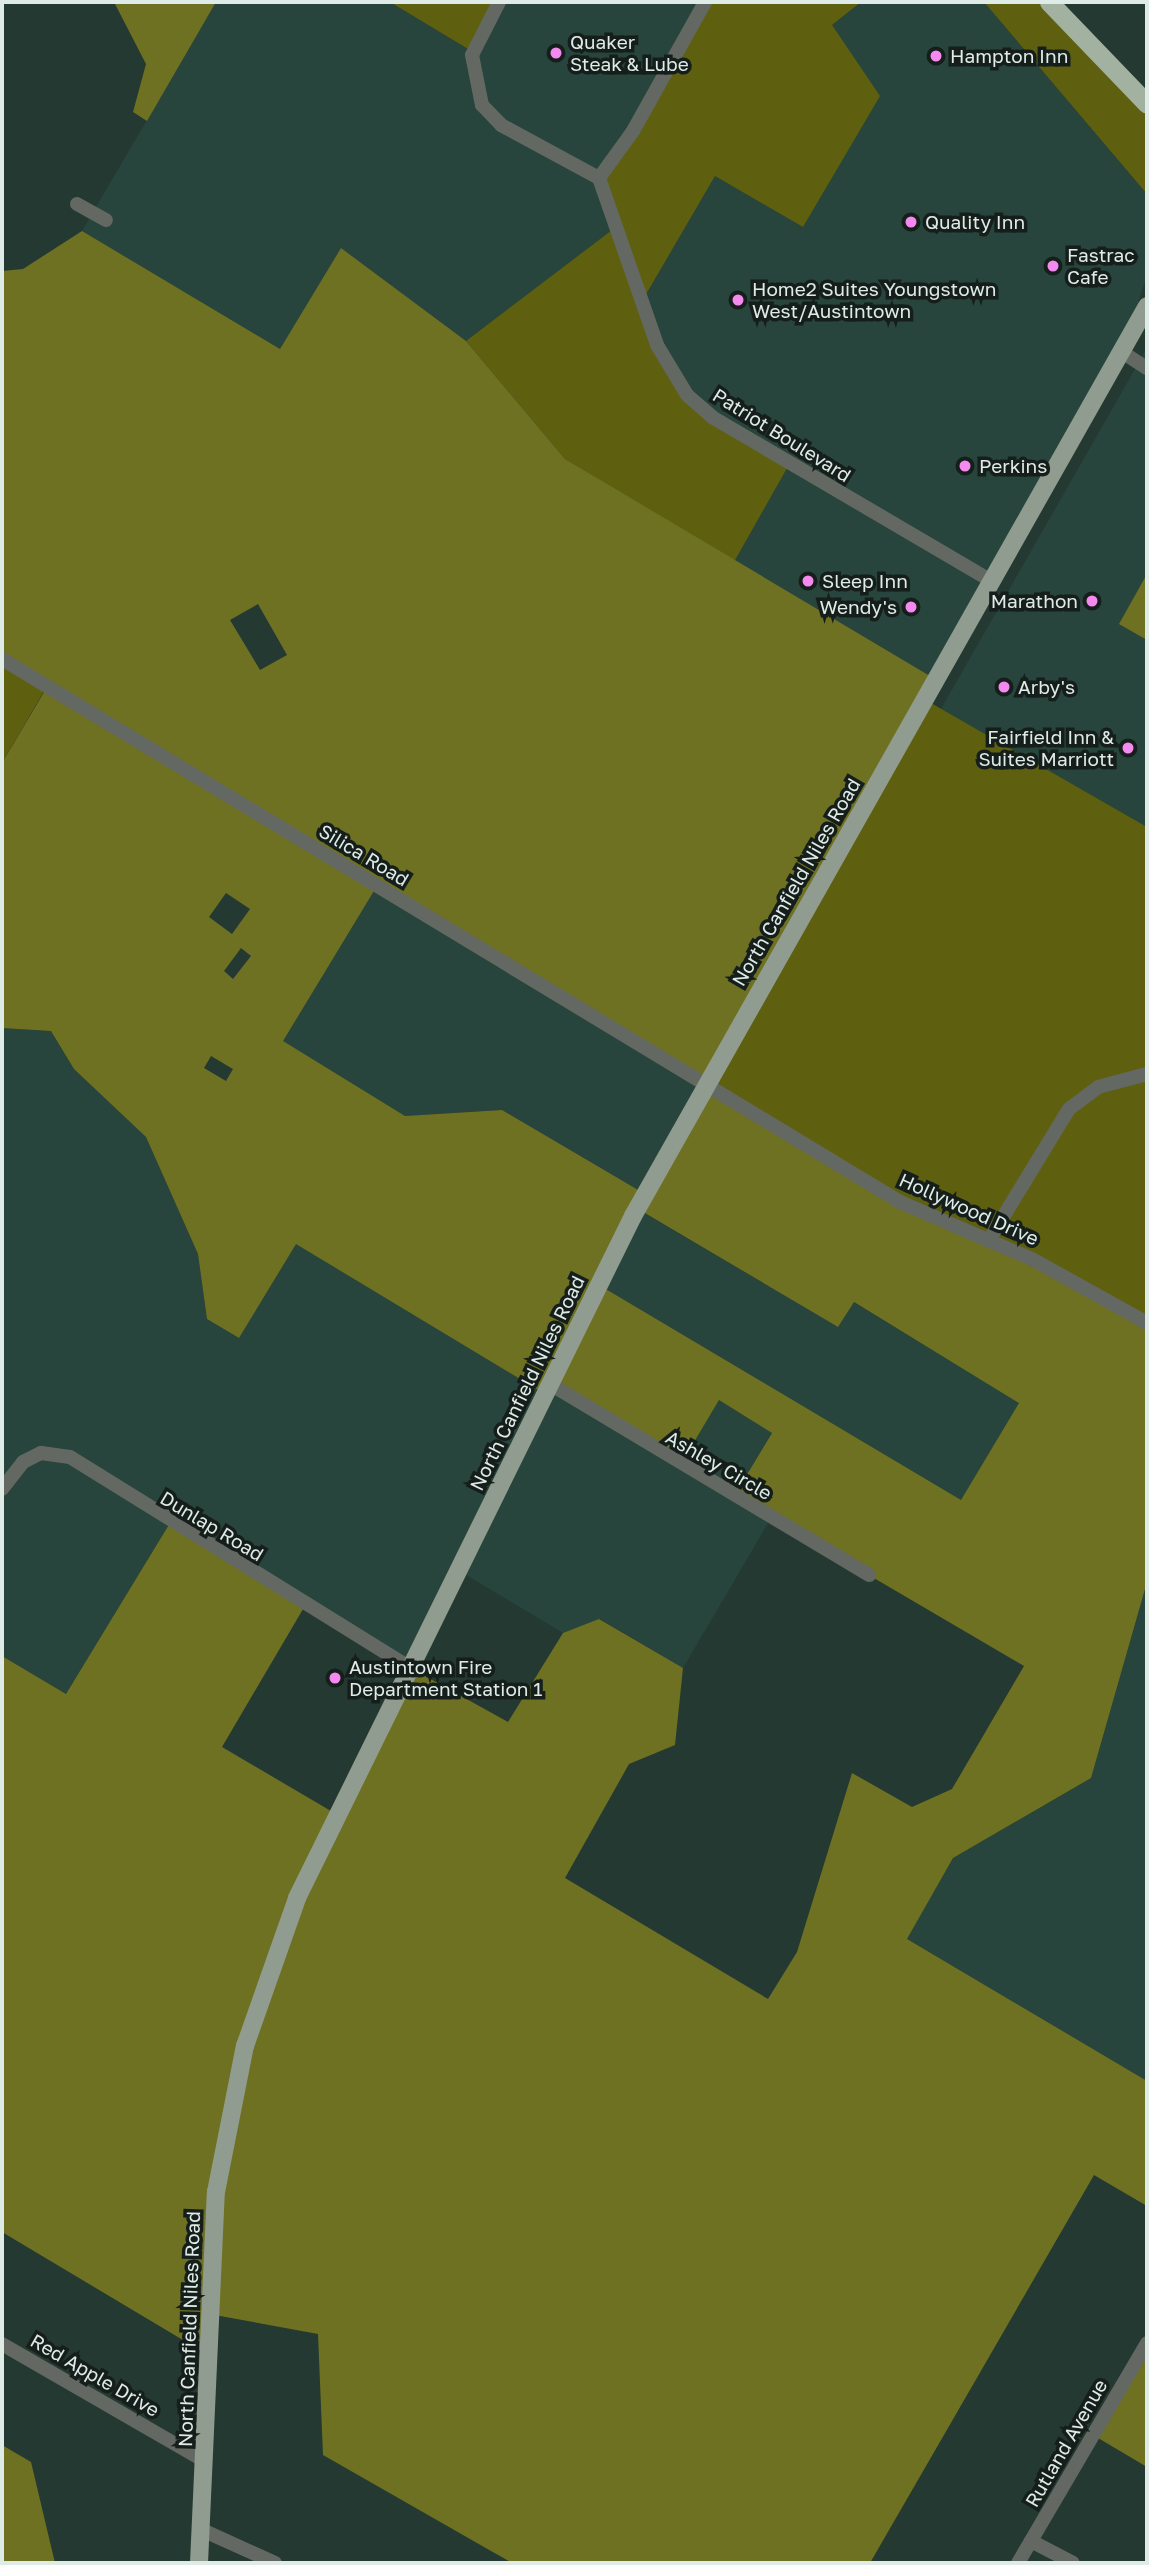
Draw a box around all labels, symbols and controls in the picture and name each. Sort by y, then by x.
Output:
place label: Quaker Steak & Lube [570,31,689,75]
marker: Quaker Steak & Lube [548,45,564,61]
place label: Hampton Inn [950,45,1068,67]
marker: Hampton Inn [928,48,944,64]
place label: Quality Inn [925,211,1025,233]
marker: Quality Inn [903,214,919,230]
place label: Fastrac Cafe [1067,244,1135,288]
marker: Fastrac Cafe [1045,258,1061,274]
place label: Home2 Suites Youngstown West/Austintown [752,278,996,322]
marker: Home2 Suites Youngstown West/Austintown [730,292,746,308]
street label: Patriot Boulevard [709,383,855,487]
place label: Perkins [979,455,1047,477]
marker: Perkins [957,458,973,474]
place label: Sleep Inn [822,570,908,592]
marker: Sleep Inn [800,573,816,589]
place label: Marathon [991,590,1078,612]
marker: Marathon [1084,593,1100,609]
place label: Wendy's [819,596,897,618]
marker: Wendy's [903,599,919,615]
place label: Arby's [1018,676,1075,698]
marker: Arby's [996,679,1012,695]
place label: Fairfield Inn & Suites Marriott [978,726,1114,770]
marker: Fairfield Inn & Suites Marriott [1120,740,1136,756]
street label: North Canfield Niles Road [727,774,865,990]
street label: Silica Road [315,819,413,891]
street label: Hollywood Drive [896,1168,1042,1250]
street label: North Canfield Niles Road [465,1272,589,1494]
street label: Ashley Circle [662,1425,776,1505]
street label: Dunlap Road [156,1486,268,1566]
place label: Austintown Fire Department Station 1 [349,1656,542,1700]
marker: Austintown Fire Department Station 1 [327,1670,343,1686]
street label: North Canfield Niles Road [173,2211,205,2447]
street label: Red Apple Drive [27,2329,163,2421]
street label: Rutland Avenue [1020,2375,1112,2511]

